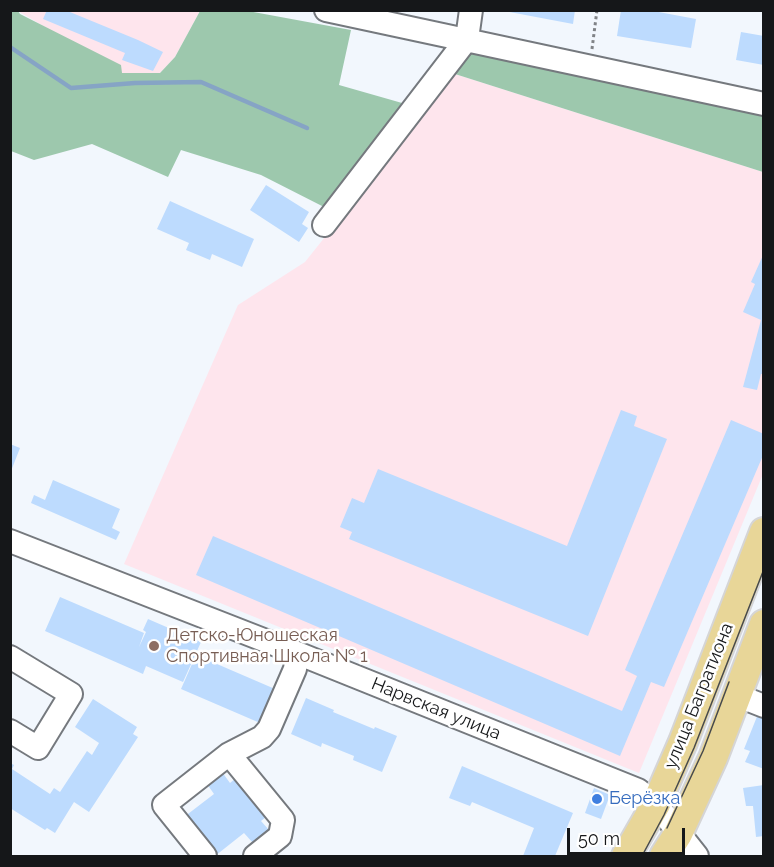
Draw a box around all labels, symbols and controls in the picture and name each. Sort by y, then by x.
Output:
street label: улица Багратиона [660,620,738,772]
place label: Детско-Юношеская Спортивная Школа № 1 [166,625,368,668]
marker: Детско-Юношеская Спортивная Школа № 1 [147,639,161,653]
street label: Нарвская улица [368,673,504,745]
place label: Берёзка [609,788,680,810]
marker: Берёзка [590,792,604,806]
scale bar [570,816,688,854]
text: 50 m [578,828,620,849]

